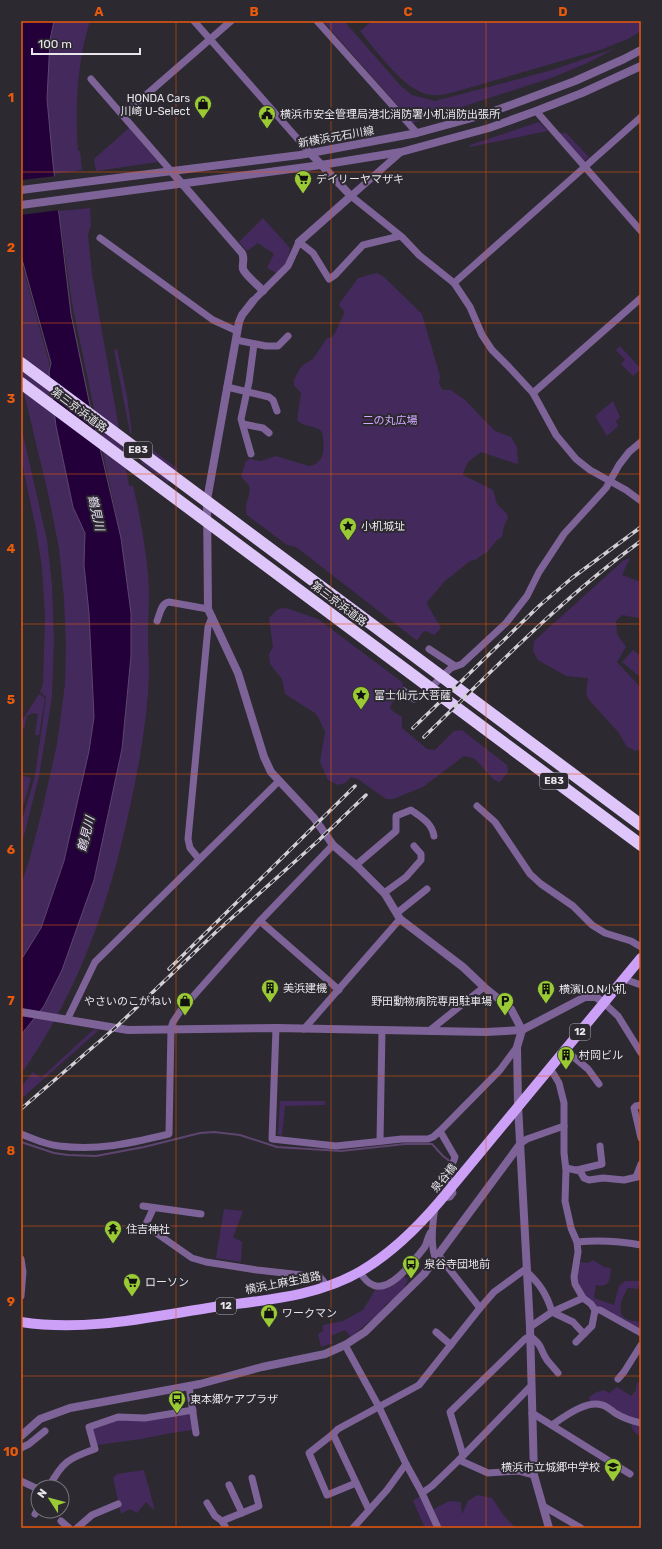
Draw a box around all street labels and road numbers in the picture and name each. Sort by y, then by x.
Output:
street label: 新横浜元石川線 [297,124,375,150]
street label: 第三京浜道路 [49,385,109,435]
road number: E83 [124,442,152,458]
street label: 第三京浜道路 [309,579,369,629]
road number: E83 [540,773,568,789]
road number: 12 [570,1024,590,1040]
street label: 泉谷橋 [429,1161,459,1195]
street label: 横浜上麻生道路 [244,1269,322,1297]
road number: 12 [216,1298,236,1314]

